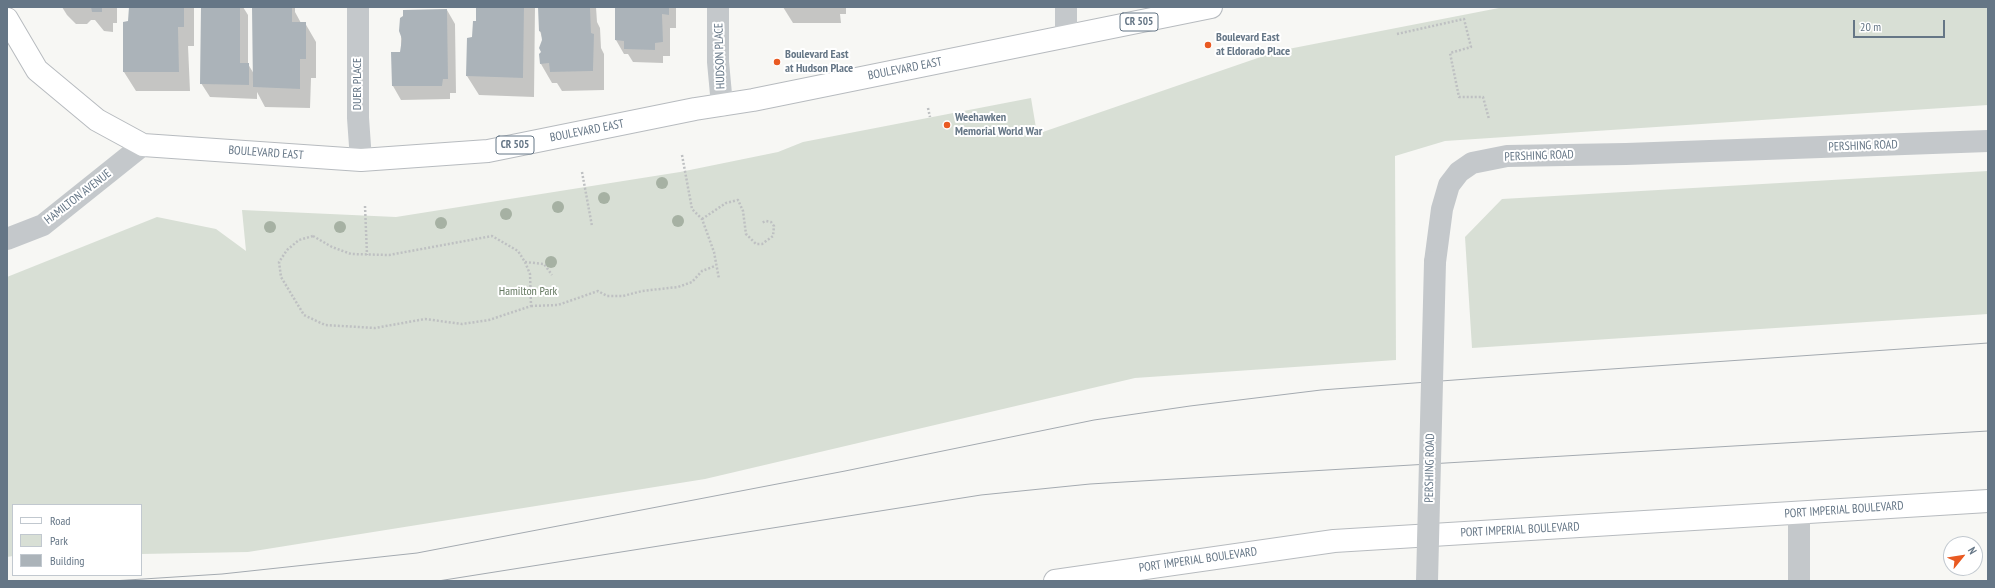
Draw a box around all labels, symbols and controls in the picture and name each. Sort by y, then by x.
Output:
scale bar [1855,12,1947,38]
road number: CR 505 [1120,13,1158,31]
text: 20 m [1860,19,1881,34]
street label: HUDSON PLACE [712,23,728,89]
place label: Boulevard East at Eldorado Place [1216,31,1290,59]
marker: Boulevard East at Eldorado Place [1203,40,1213,50]
place label: Boulevard East at Hudson Place [785,48,853,76]
street label: BOULEVARD EAST [867,55,943,83]
marker: Boulevard East at Hudson Place [772,57,782,67]
street label: DUER PLACE [351,58,365,110]
place label: Weehawken Memorial World War [955,111,1042,139]
street label: BOULEVARD EAST [549,117,625,145]
marker: Weehawken Memorial World War [942,120,952,130]
road number: CR 505 [496,136,534,154]
street label: PERSHING ROAD [1828,138,1898,154]
street label: BOULEVARD EAST [228,143,304,163]
street label: PERSHING ROAD [1504,148,1574,164]
street label: HAMILTON AVENUE [42,167,114,227]
park label: Hamilton Park [499,285,557,299]
street label: PERSHING ROAD [1422,433,1438,503]
street label: PORT IMPERIAL BOULEVARD [1784,499,1904,521]
legend [12,504,142,576]
text: Road [50,513,70,528]
street label: PORT IMPERIAL BOULEVARD [1460,520,1580,540]
text: Park [50,533,68,548]
north arrow [1943,536,1983,576]
text: N [1965,544,1980,557]
street label: PORT IMPERIAL BOULEVARD [1138,545,1258,575]
text: Building [50,553,85,568]

